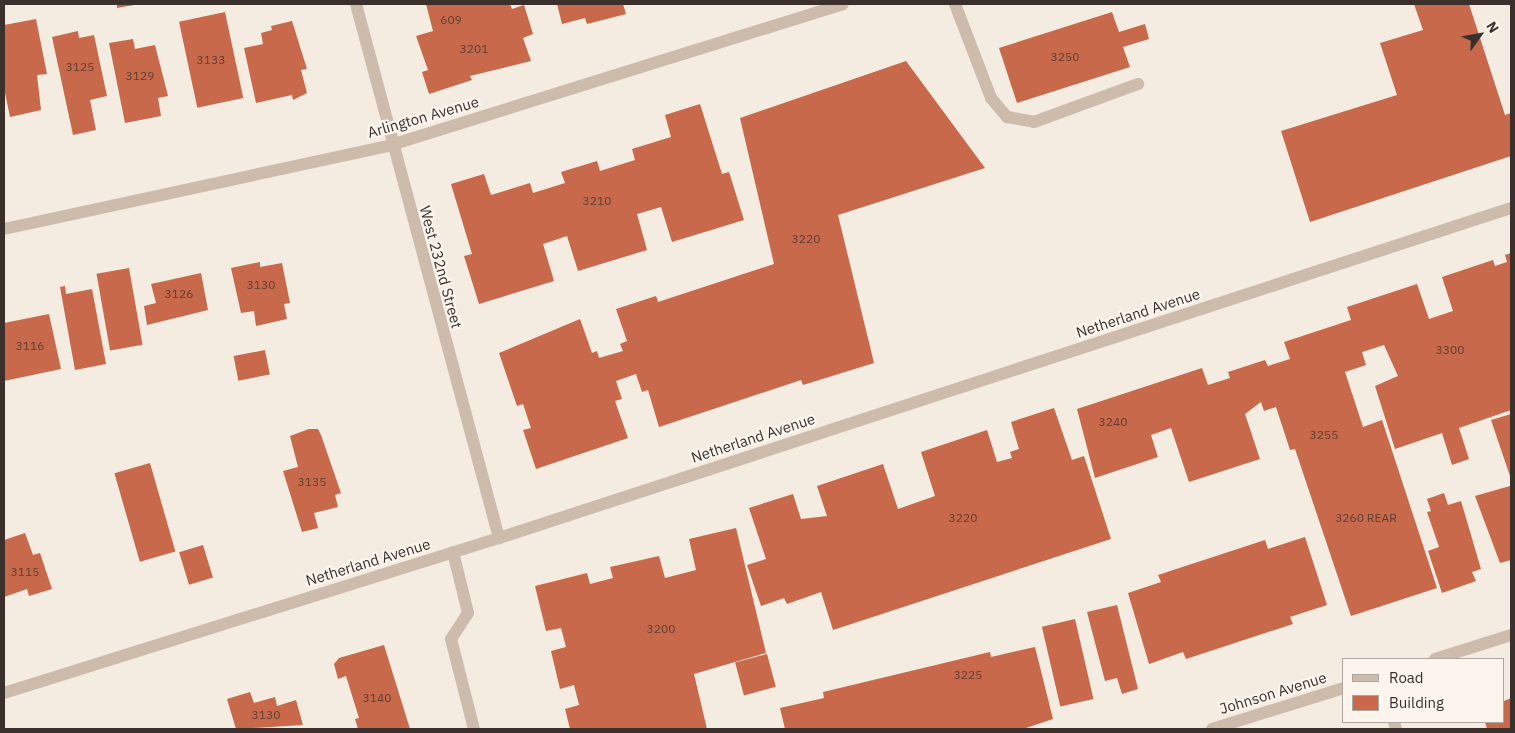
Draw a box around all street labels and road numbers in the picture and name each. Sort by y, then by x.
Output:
street label: Arlington Avenue [365,92,481,142]
street label: West 232nd Street [416,204,466,330]
street label: Netherland Avenue [1074,284,1202,342]
street label: Netherland Avenue [689,409,817,467]
street label: Netherland Avenue [304,534,432,590]
street label: Johnson Avenue [1217,668,1329,718]

